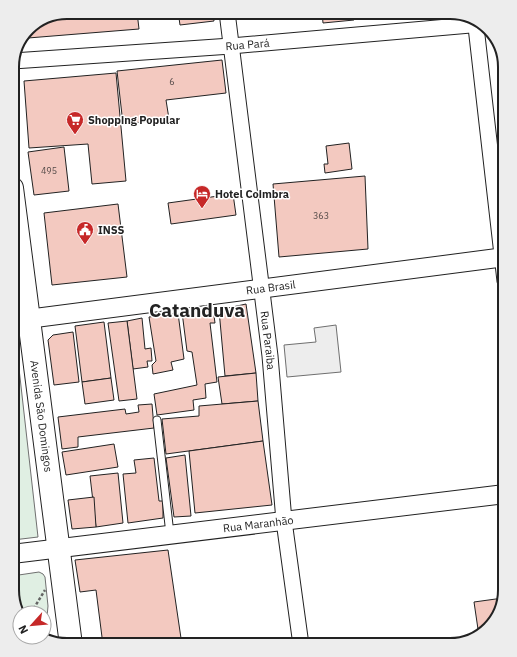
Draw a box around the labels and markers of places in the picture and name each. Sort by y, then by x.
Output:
supermarket icon: Shopping Popular [65,110,85,135]
place label: Shopping Popular [88,113,180,127]
hotel icon: Hotel Coimbra [192,184,212,209]
place label: Hotel Coimbra [215,187,289,201]
public building icon: INSS [75,220,95,245]
place label: INSS [98,223,124,237]

